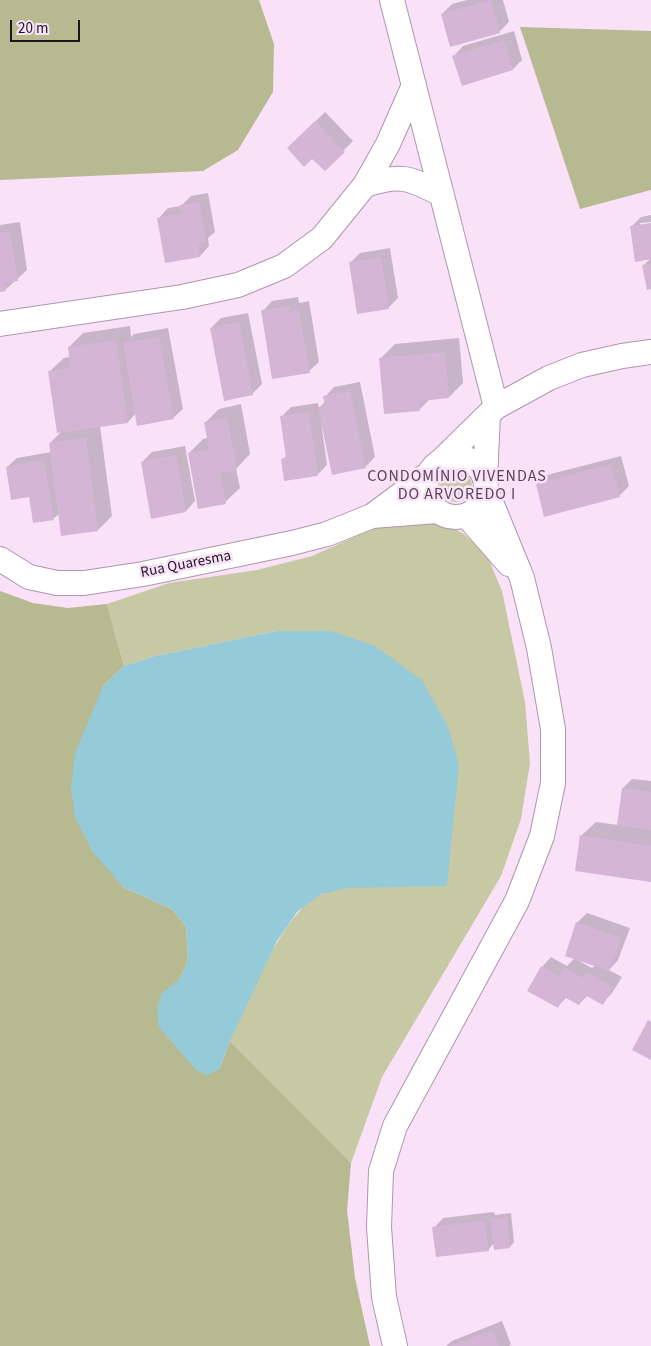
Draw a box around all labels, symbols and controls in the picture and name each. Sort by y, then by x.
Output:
scale bar [12,10,82,42]
text: 20 m [18,18,48,39]
district label: CONDOMÍNIO VIVENDAS DO ARVOREDO I [365,467,549,505]
street label: Rua Quaresma [139,547,233,583]

